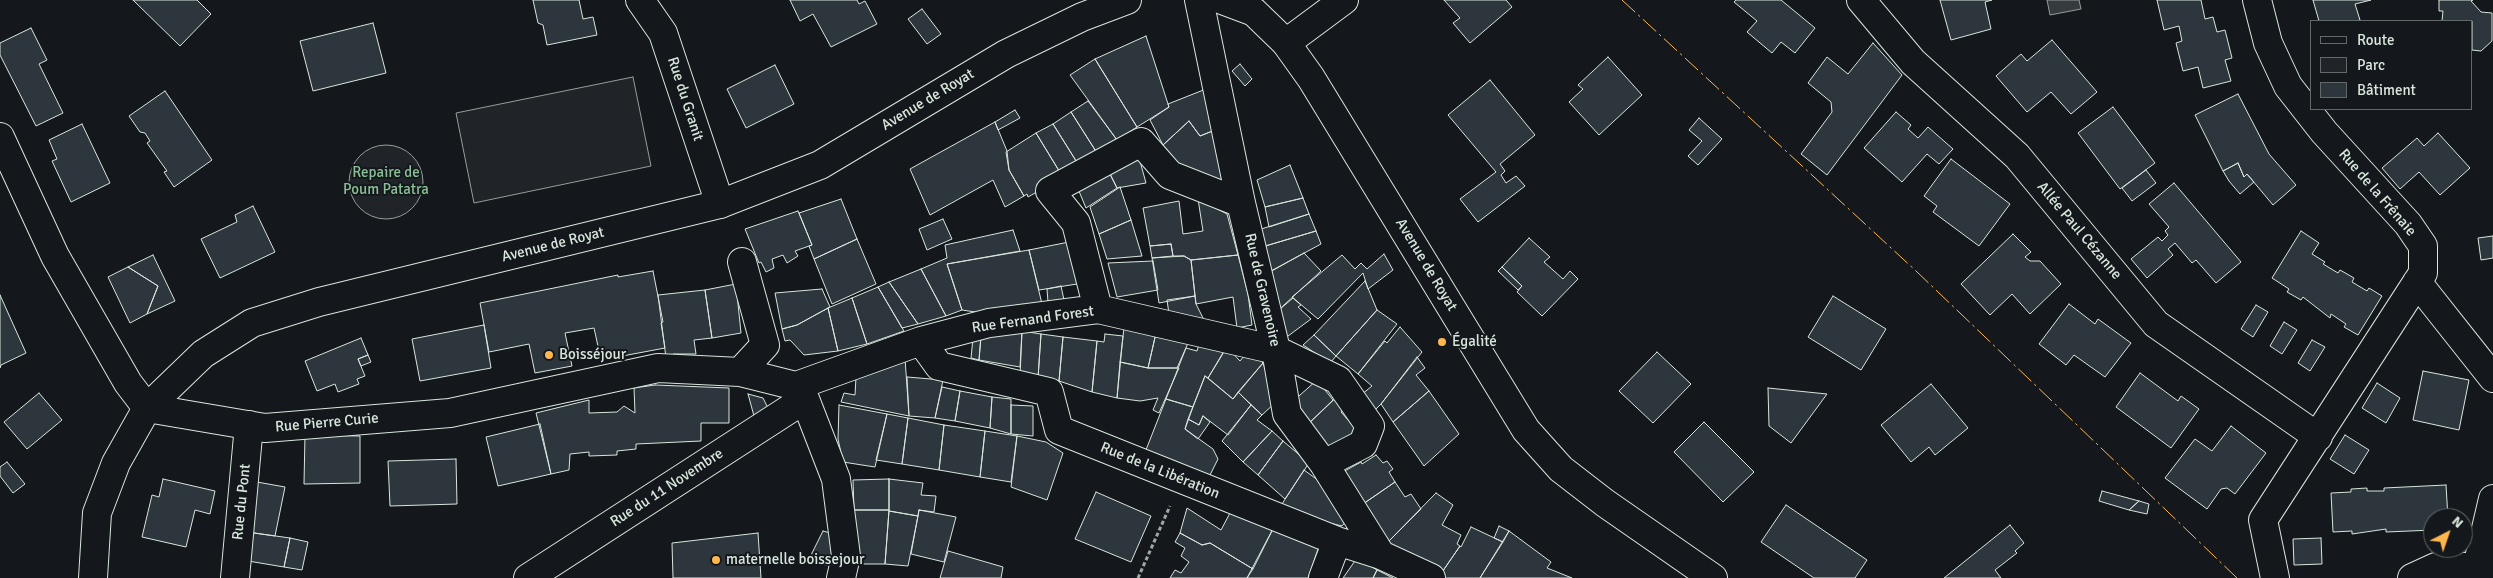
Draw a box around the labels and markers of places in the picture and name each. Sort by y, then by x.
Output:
place label: Égalité [1452,333,1497,351]
marker: Égalité [1436,336,1448,348]
place label: Boisséjour [559,346,626,364]
marker: Boisséjour [543,349,555,361]
place label: maternelle boissejour [726,551,865,569]
marker: maternelle boissejour [710,554,722,566]

